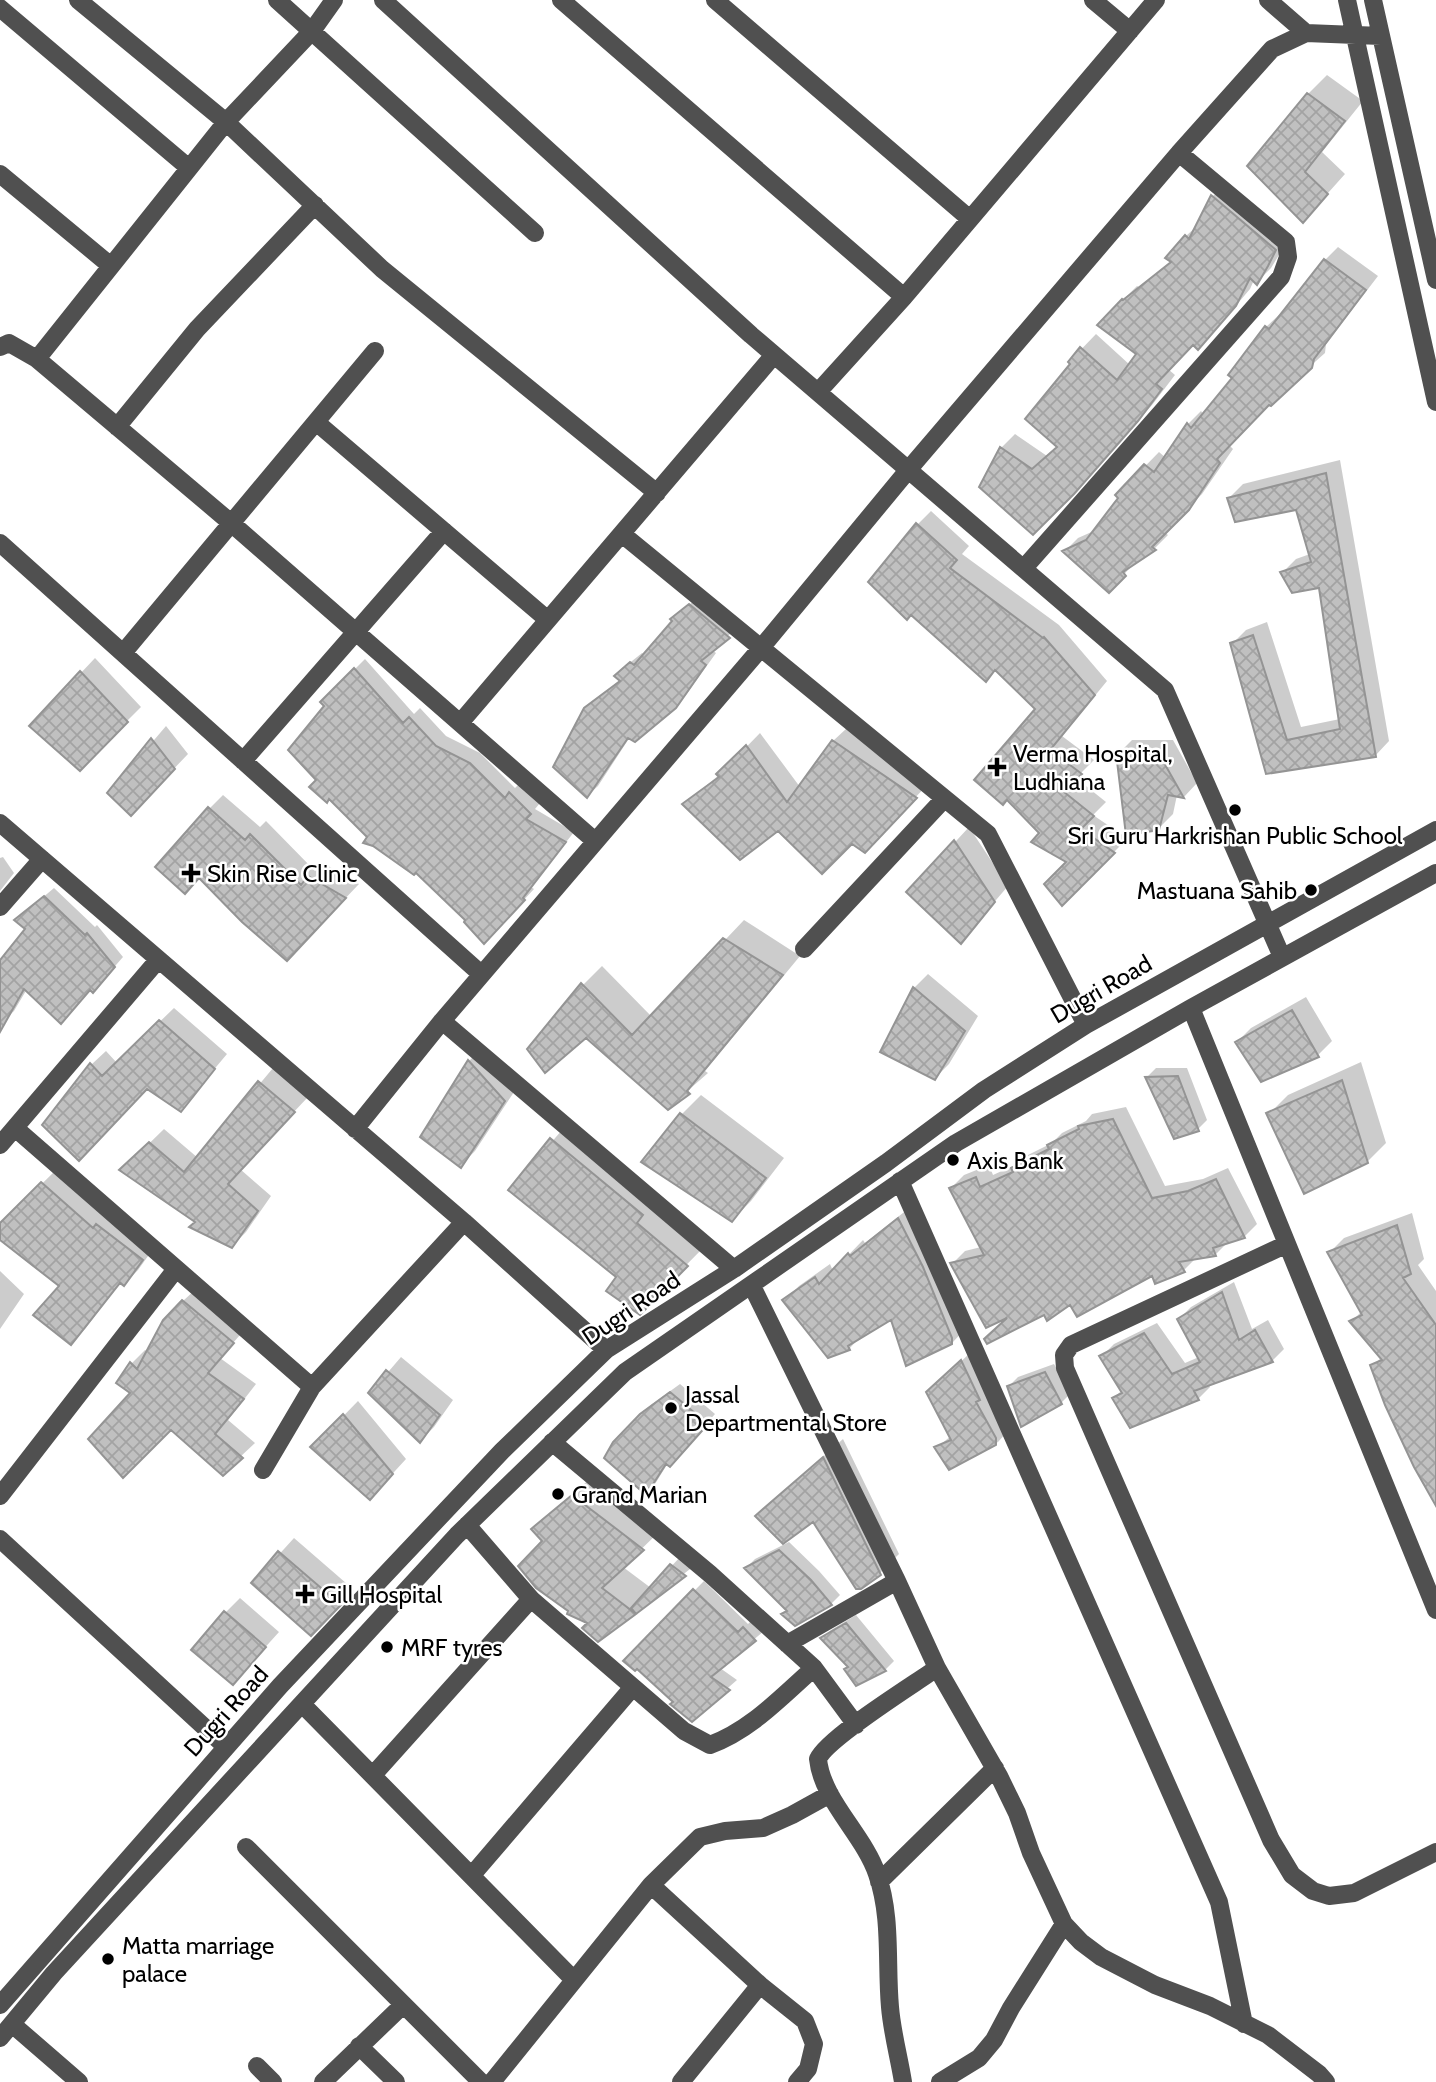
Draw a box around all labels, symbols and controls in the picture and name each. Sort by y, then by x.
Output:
place label: Verma Hospital, Ludhiana [1013,739,1173,796]
marker: Verma Hospital, Ludhiana [987,757,1007,777]
marker: Sri Guru Harkrishan Public School [1227,802,1243,818]
place label: Sri Guru Harkrishan Public School [1067,821,1403,850]
place label: Skin Rise Clinic [207,859,358,888]
marker: Skin Rise Clinic [181,863,201,883]
place label: Mastuana Sahib [1137,876,1297,905]
marker: Mastuana Sahib [1303,882,1319,898]
street label: Dugri Road [1045,948,1157,1030]
place label: Axis Bank [967,1146,1064,1175]
marker: Axis Bank [945,1152,961,1168]
street label: Dugri Road [576,1265,686,1351]
place label: Jassal Departmental Store [684,1380,887,1437]
marker: Jassal Departmental Store [663,1400,679,1416]
place label: Grand Marian [572,1480,708,1509]
marker: Grand Marian [550,1486,566,1502]
place label: Gill Hospital [321,1580,443,1609]
marker: Gill Hospital [295,1584,315,1604]
place label: MRF tyres [401,1633,503,1662]
marker: MRF tyres [379,1639,395,1655]
street label: Dugri Road [178,1660,274,1762]
place label: Matta marriage palace [122,1931,274,1988]
marker: Matta marriage palace [100,1951,116,1967]

